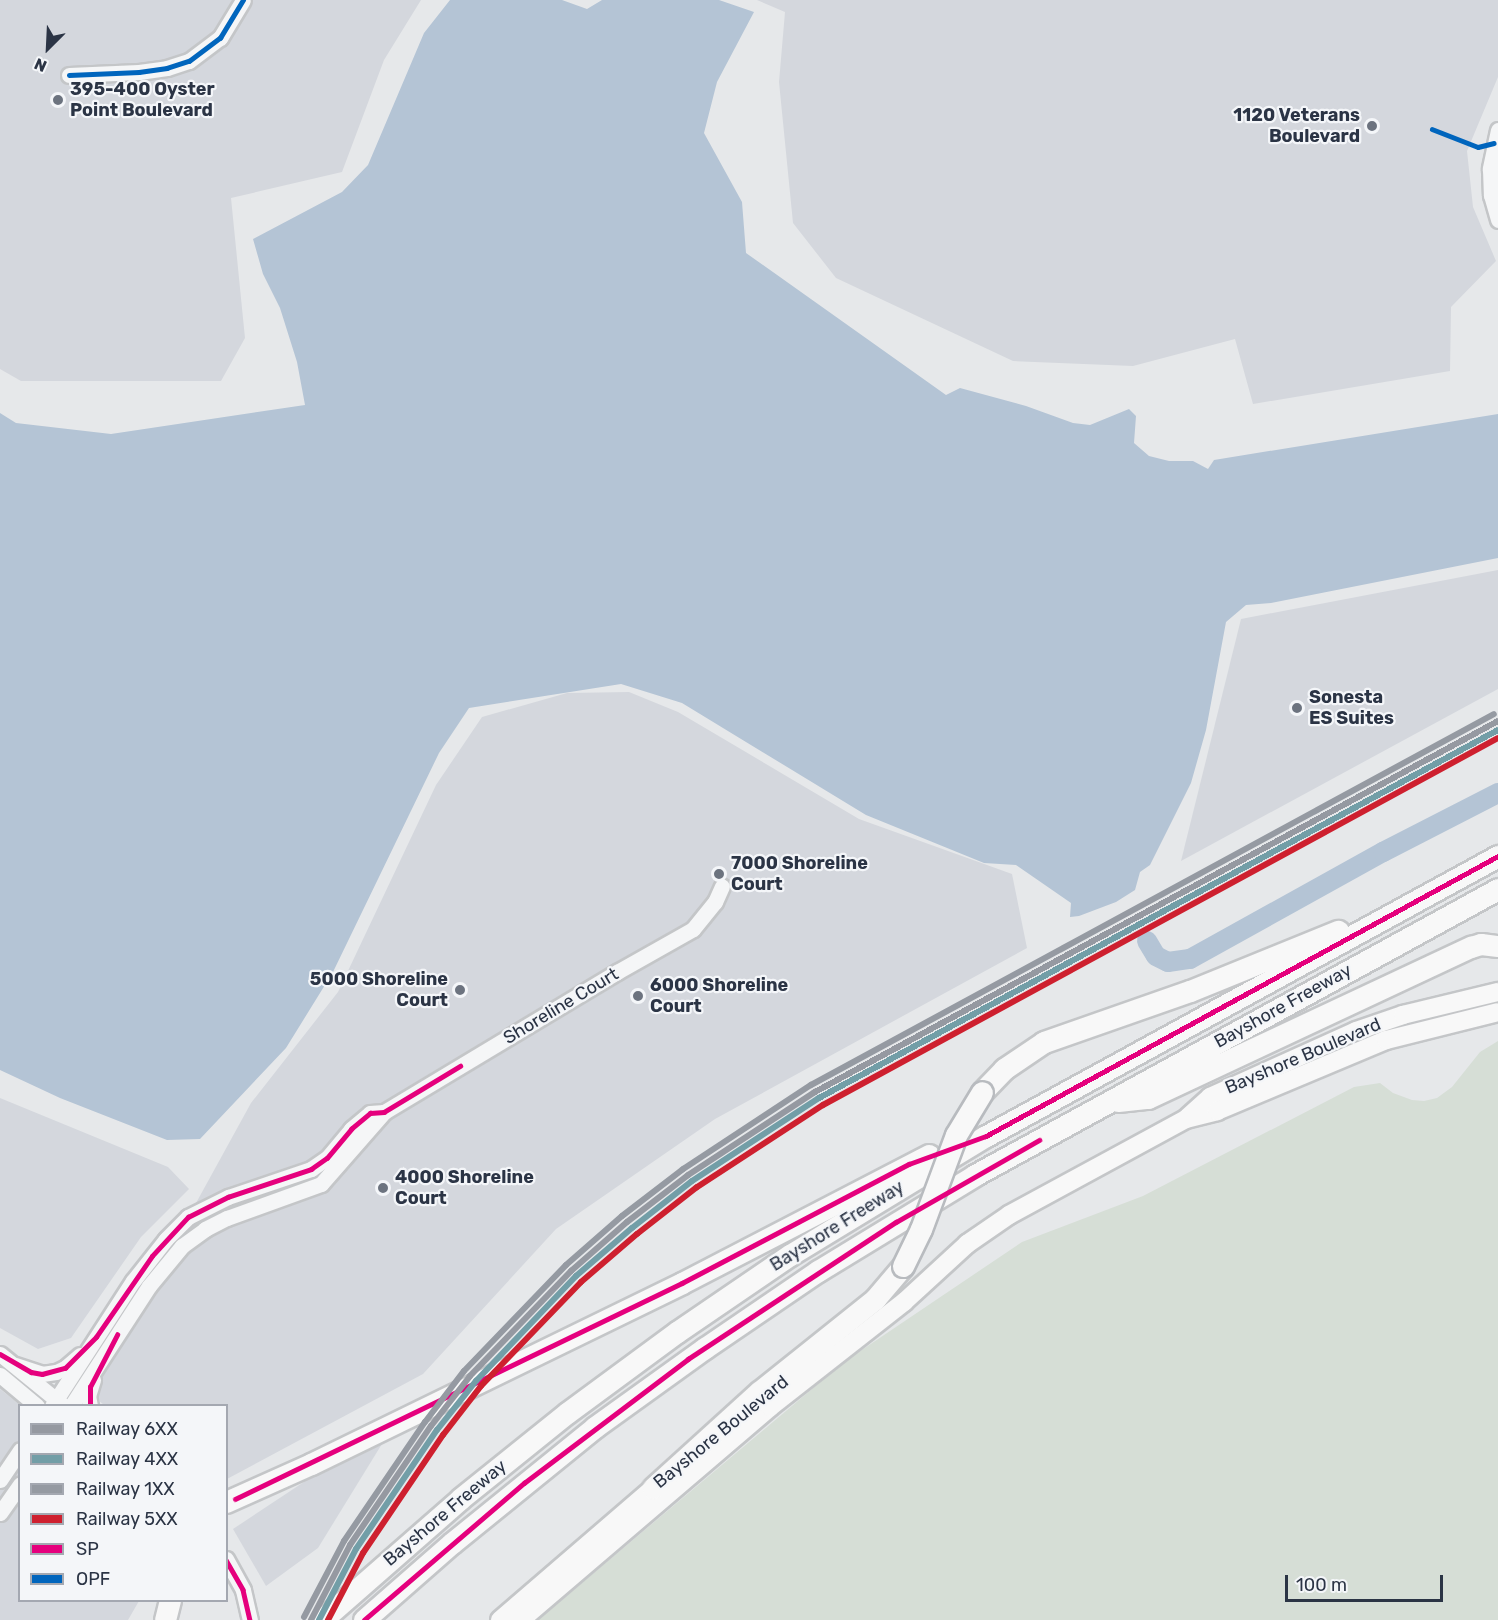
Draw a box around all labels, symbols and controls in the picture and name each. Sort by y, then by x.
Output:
north arrow [18,18,78,78]
text: N [31,54,50,76]
place label: 395-400 Oyster Point Boulevard [70,79,215,122]
marker: 395-400 Oyster Point Boulevard [51,93,65,107]
place label: 1120 Veterans Boulevard [1233,105,1360,148]
marker: 1120 Veterans Boulevard [1365,119,1379,133]
place label: Sonesta ES Suites [1309,687,1394,730]
marker: Sonesta ES Suites [1290,701,1304,715]
place label: 7000 Shoreline Court [731,853,868,896]
marker: 7000 Shoreline Court [712,867,726,881]
street label: Bayshore Freeway [1211,959,1355,1053]
street label: Shoreline Court [500,963,622,1049]
place label: 5000 Shoreline Court [310,969,448,1012]
place label: 6000 Shoreline Court [650,975,788,1018]
marker: 5000 Shoreline Court [453,983,467,997]
marker: 6000 Shoreline Court [631,989,645,1003]
street label: Bayshore Boulevard [1222,1013,1384,1099]
place label: 4000 Shoreline Court [395,1167,534,1210]
street label: Bayshore Freeway [766,1176,908,1276]
marker: 4000 Shoreline Court [376,1181,390,1195]
street label: Bayshore Boulevard [649,1371,793,1493]
legend [18,1404,228,1602]
text: Railway 6XX [76,1418,178,1440]
text: Railway 4XX [76,1448,178,1470]
street label: Bayshore Freeway [379,1455,511,1571]
text: Railway 1XX [76,1478,175,1500]
text: Railway 5XX [76,1508,178,1530]
text: SP [76,1538,99,1560]
scale bar [1288,1563,1446,1601]
text: OPF [76,1568,110,1590]
text: 100 m [1296,1574,1347,1596]

